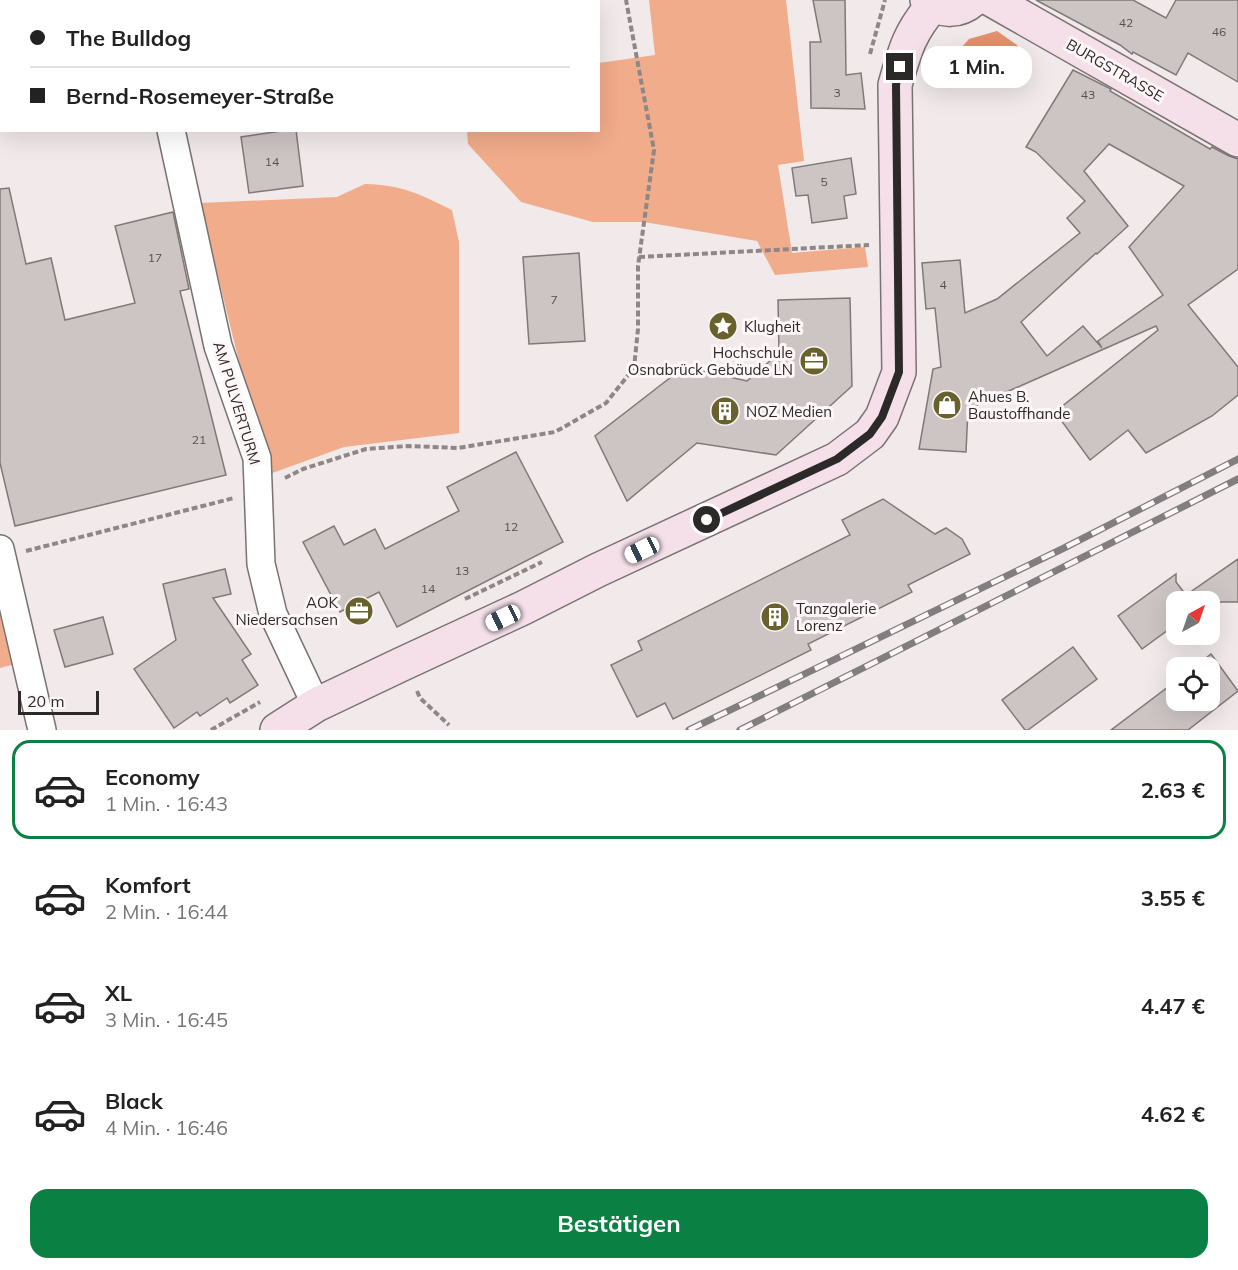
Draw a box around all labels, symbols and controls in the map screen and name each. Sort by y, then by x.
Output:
house number: 42 [1119,15,1133,30]
text: The Bulldog [66,24,191,52]
house number: 46 [1212,24,1226,39]
street label: BURGSTRASSE [1063,34,1167,106]
callout: 1 Min. [921,46,1032,88]
route end [886,53,913,80]
text: 1 Min. [948,54,1005,79]
text: Bernd-Rosemeyer-Straße [66,82,334,110]
house number: 3 [833,85,841,100]
house number: 43 [1081,87,1095,102]
house number: 14 [265,154,279,169]
house number: 5 [820,174,828,189]
house number: 17 [148,250,162,265]
house number: 4 [939,277,947,292]
house number: 7 [550,292,558,307]
place icon: Klugheit [707,310,739,342]
place label: Klugheit [744,317,801,336]
street label: AM PULVERTURM [209,339,265,467]
place label: Hochschule Osnabrück Gebäude LN [628,343,793,379]
office icon: Hochschule Osnabrück Gebäude LN [798,345,830,377]
place label: Ahues B. Baustoffhande [968,387,1071,423]
shop icon: Ahues B. Baustoffhande [931,389,963,421]
building icon: NOZ Medien [709,395,741,427]
place label: NOZ Medien [746,402,832,421]
house number: 21 [192,432,206,447]
route start [693,506,720,533]
house number: 12 [504,519,518,534]
car [622,534,662,566]
house number: 13 [455,563,469,578]
house number: 14 [421,581,435,596]
north arrow [1166,591,1220,645]
map controls [1166,591,1220,711]
place label: AOK Niedersachsen [235,593,338,629]
office icon: AOK Niedersachsen [343,595,375,627]
place label: Tanzgalerie Lorenz [796,599,876,635]
building icon: Tanzgalerie Lorenz [759,601,791,633]
car [483,602,523,634]
button: locate [1166,657,1220,711]
scale bar [18,688,99,716]
text: 20 m [27,691,64,711]
icon: car [33,763,87,817]
text: Economy [105,763,200,791]
text: 2.63 € [1141,776,1205,804]
text: 1 Min. · 16:43 [105,791,228,816]
icon: car [33,871,87,925]
text: Komfort [105,871,191,899]
text: 3.55 € [1141,884,1205,912]
text: 2 Min. · 16:44 [105,899,228,924]
icon: car [33,979,87,1033]
text: XL [105,979,132,1007]
text: 4.47 € [1141,992,1205,1020]
text: 3 Min. · 16:45 [105,1007,228,1032]
icon: car [33,1087,87,1141]
text: Black [105,1087,163,1115]
text: 4.62 € [1141,1100,1205,1128]
text: 4 Min. · 16:46 [105,1115,228,1140]
button: Bestätigen [30,1189,1208,1258]

